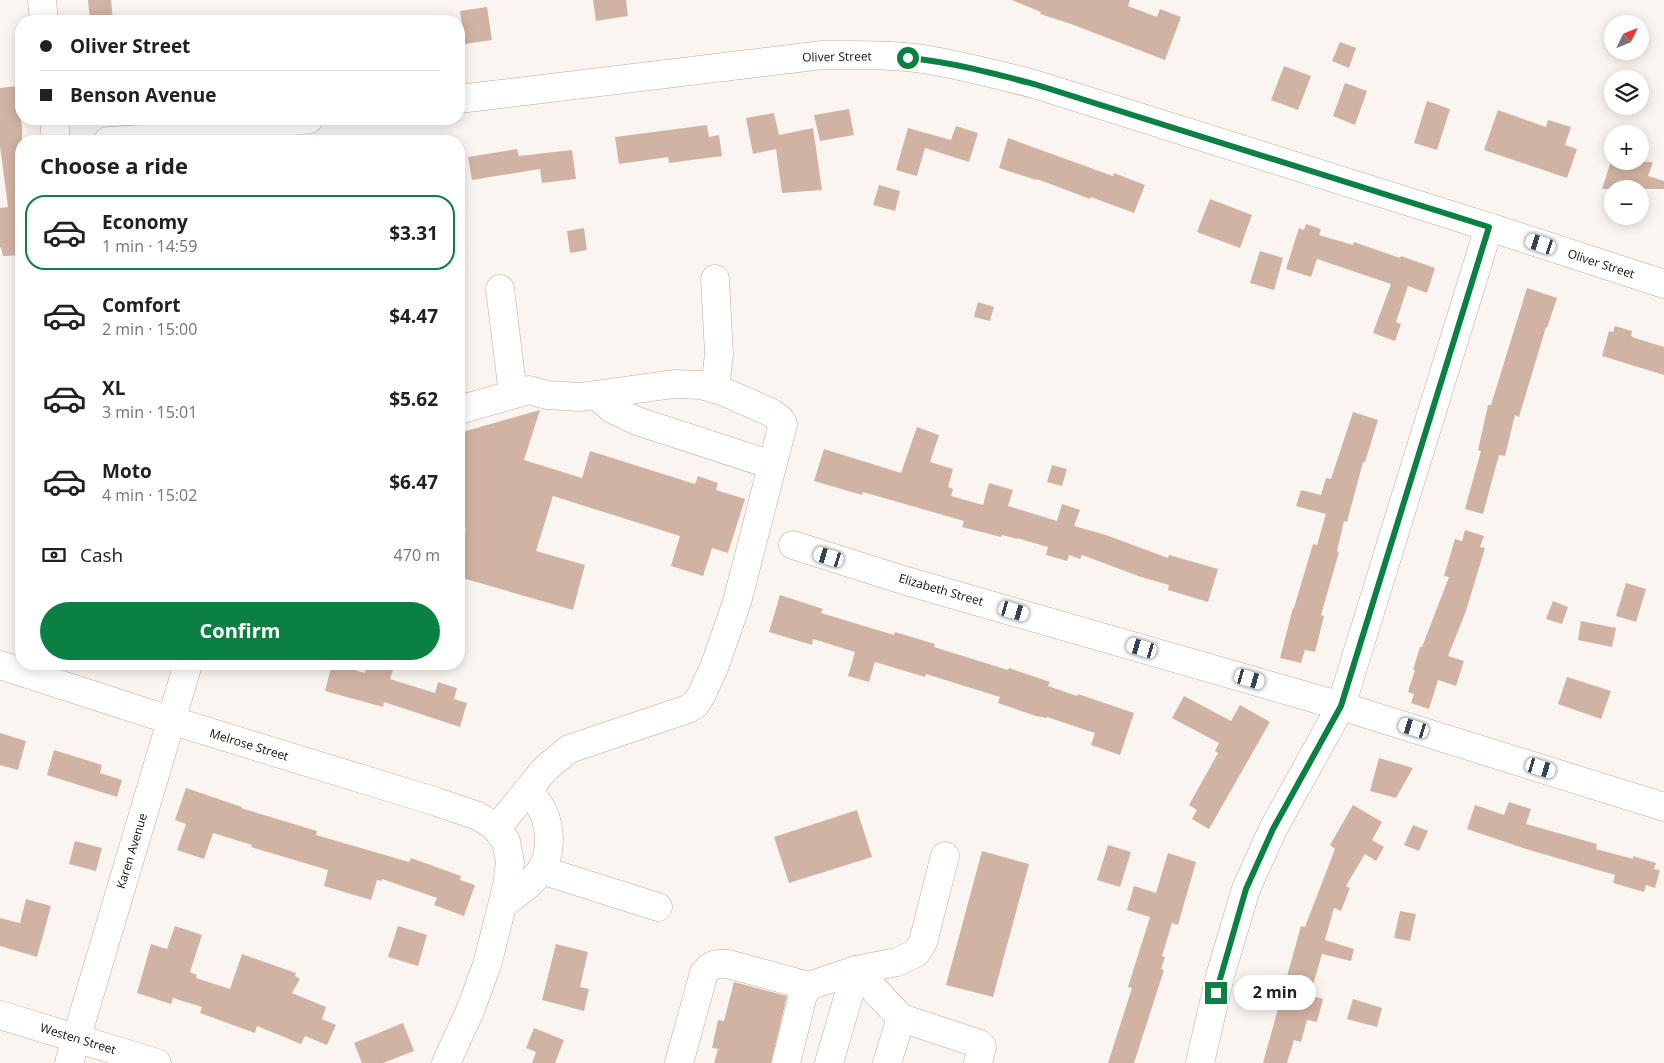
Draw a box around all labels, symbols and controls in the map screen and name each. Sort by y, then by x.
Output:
north arrow [1604,15,1649,60]
map controls [1604,15,1649,225]
text: Oliver Street [70,33,190,59]
street label: Oliver Street [802,47,872,66]
route start [897,47,919,69]
button: layers [1604,70,1649,115]
text: Benson Avenue [70,82,216,108]
button: + [1604,125,1649,170]
text: Choose a ride [40,150,188,180]
button: − [1604,180,1649,225]
text: Economy [102,209,188,235]
icon: car [42,210,87,255]
text: $3.31 [389,220,438,246]
car [1524,232,1557,256]
text: 1 min · 14:59 [102,235,197,257]
street label: Oliver Street [1565,245,1637,282]
text: Comfort [102,292,181,318]
icon: car [42,293,87,338]
text: $4.47 [389,303,438,329]
text: 2 min · 15:00 [102,318,197,340]
text: XL [102,375,125,401]
icon: car [42,376,87,421]
text: $5.62 [389,386,438,412]
text: 3 min · 15:01 [102,401,197,423]
text: Moto [102,458,152,484]
icon: car [42,459,87,504]
text: $6.47 [389,469,438,495]
text: 4 min · 15:02 [102,484,197,506]
icon: cash [40,541,68,569]
text: Cash [80,542,123,568]
text: 470 m [394,544,440,566]
car [812,545,845,569]
street label: Elizabeth Street [897,569,985,610]
car [997,600,1030,622]
button: Confirm [40,602,440,660]
car [1125,637,1158,659]
car [1233,668,1266,690]
car [1397,716,1430,740]
street label: Melrose Street [208,724,291,765]
car [1524,756,1557,780]
street label: Karen Avenue [112,811,151,891]
callout: 2 min [1234,976,1316,1010]
text: 2 min [1253,981,1297,1003]
route end [1205,982,1227,1004]
street label: Westen Street [38,1019,118,1058]

